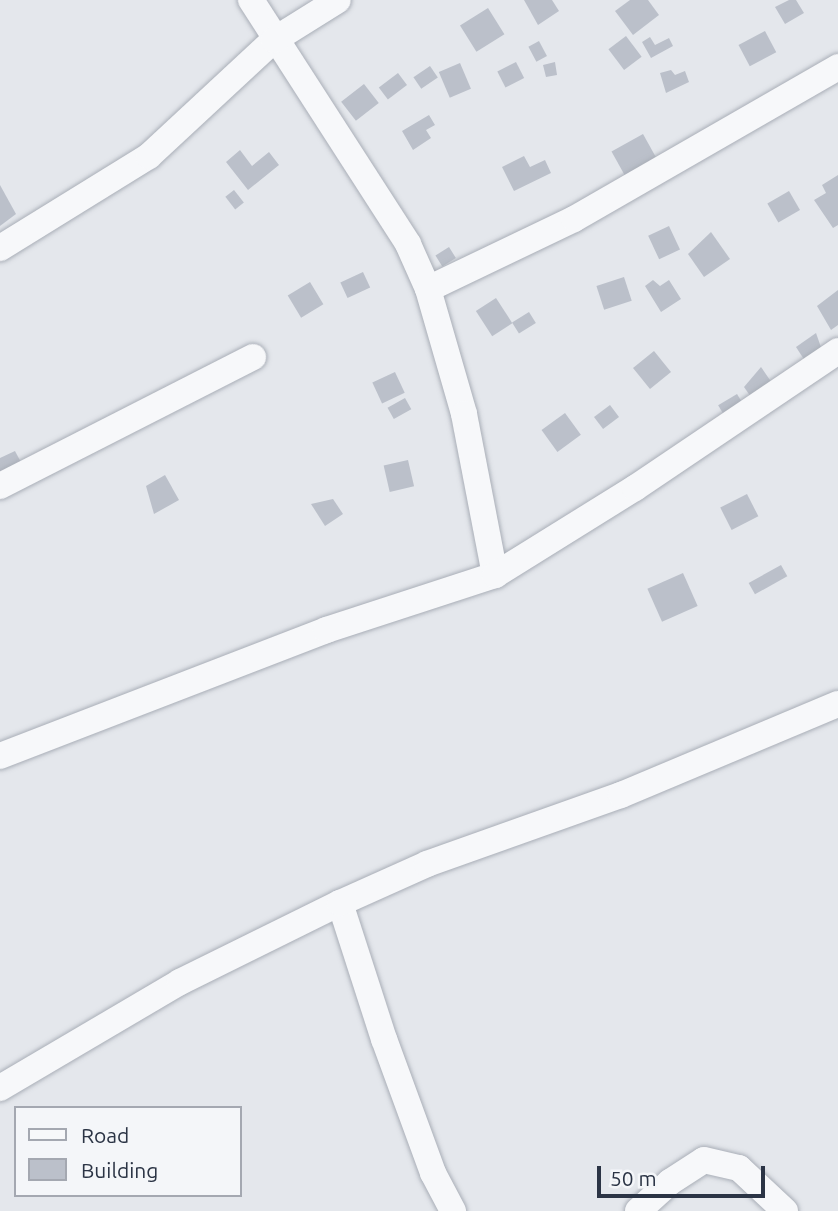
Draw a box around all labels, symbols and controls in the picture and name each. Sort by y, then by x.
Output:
legend [14,1106,242,1197]
text: Road [81,1123,129,1147]
scale bar [600,1152,768,1196]
text: Building [81,1158,158,1182]
text: 50 m [610,1166,657,1190]

